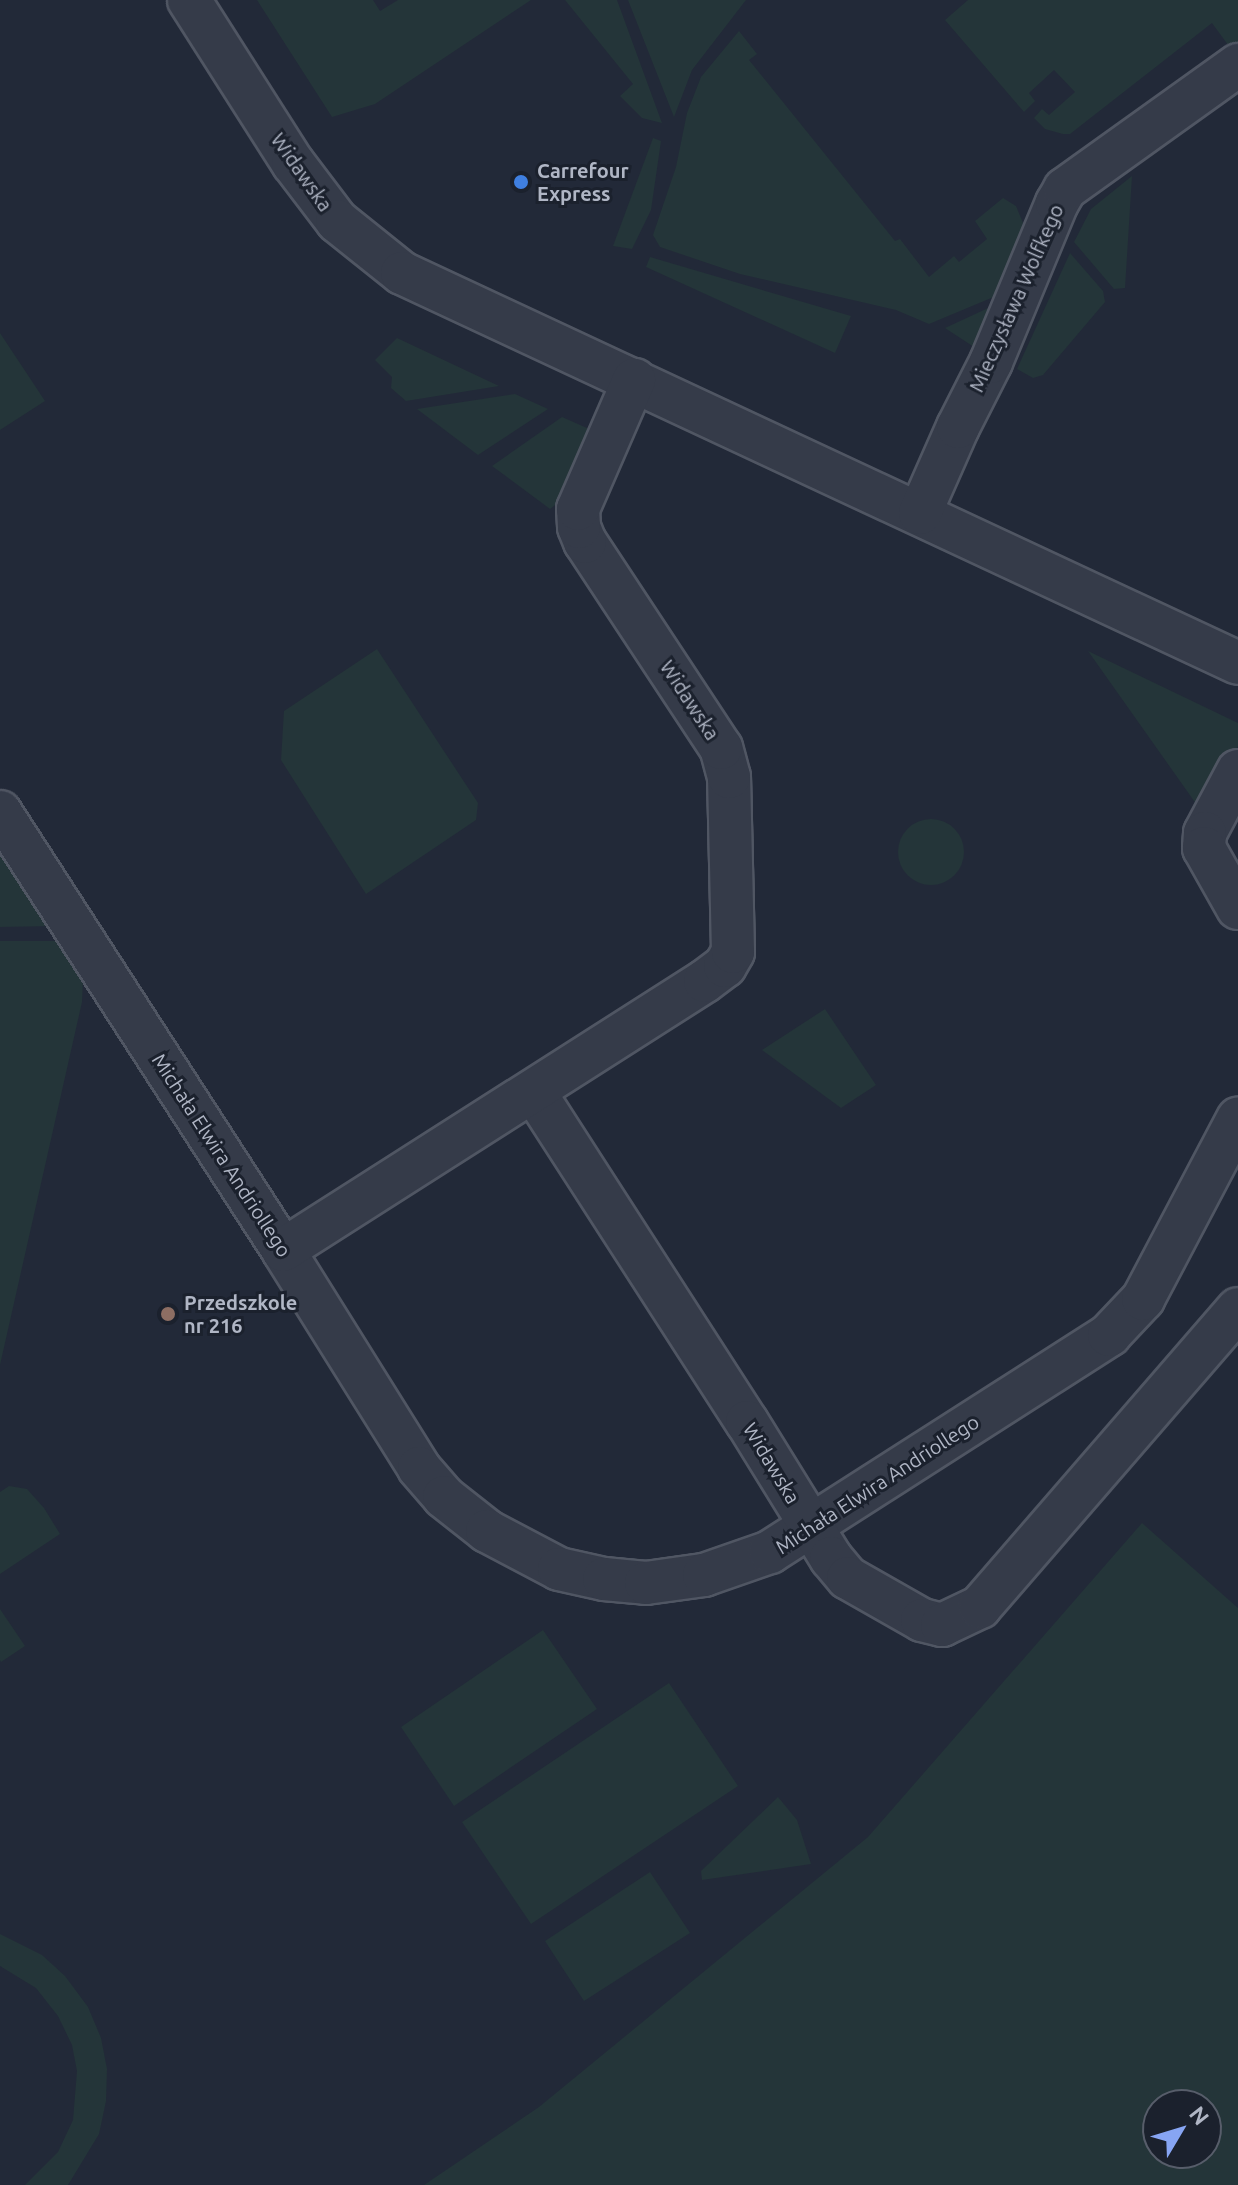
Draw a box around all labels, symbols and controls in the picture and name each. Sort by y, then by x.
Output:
street label: Widawska [266,128,338,216]
place label: Carrefour Express [537,158,629,205]
marker: Carrefour Express [512,173,530,191]
street label: Mieczysława Wolfkego [964,200,1068,396]
street label: Widawska [655,656,725,744]
street label: Michała Elwira Andriollego [147,1049,297,1261]
place label: Przedszkole nr 216 [184,1290,297,1337]
marker: Przedszkole nr 216 [159,1305,177,1323]
street label: Michała Elwira Andriollego [771,1409,983,1559]
street label: Widawska [738,1418,806,1508]
north arrow [1142,2089,1222,2169]
text: N [1185,2101,1215,2129]

